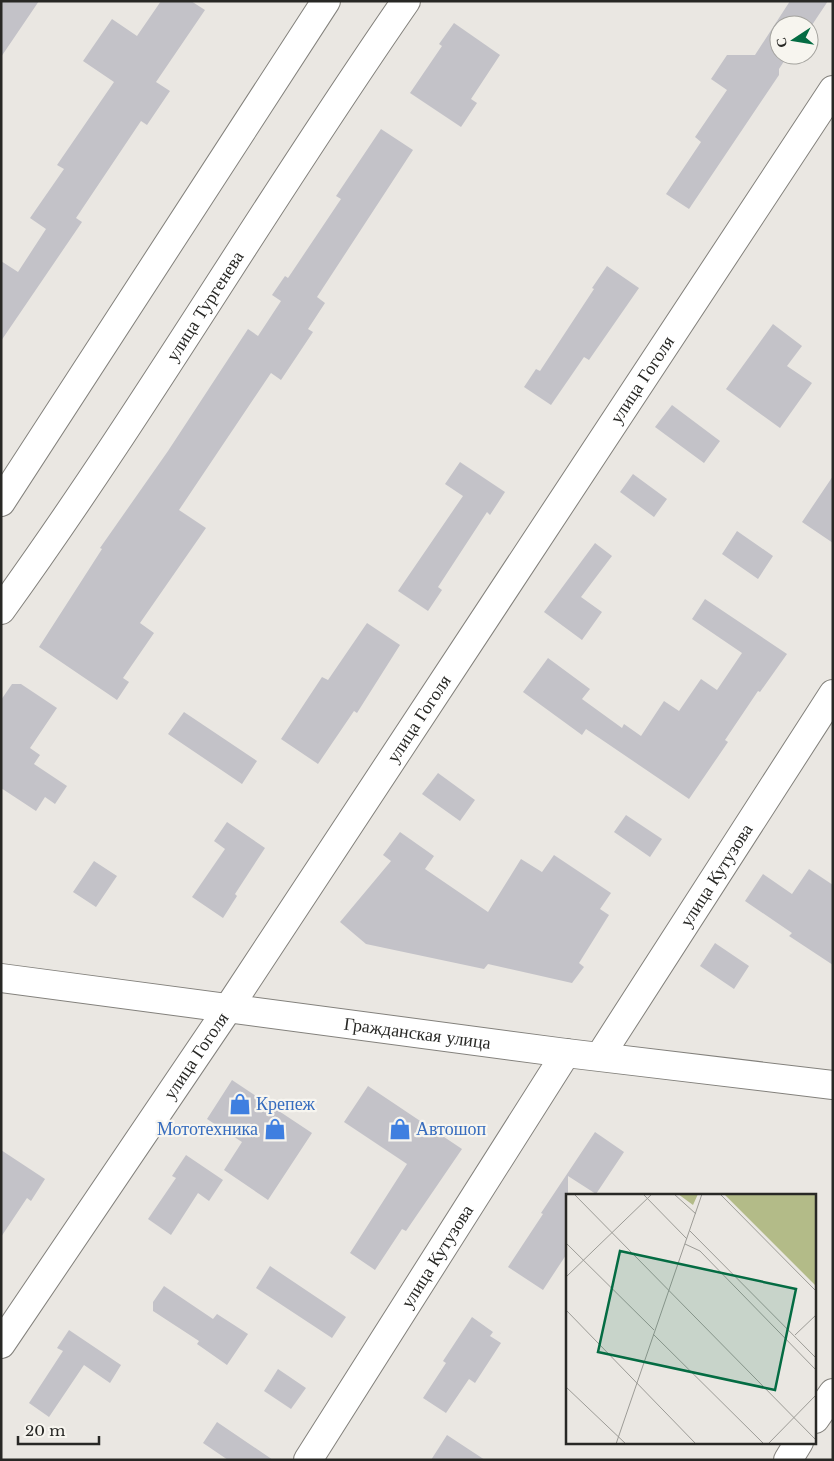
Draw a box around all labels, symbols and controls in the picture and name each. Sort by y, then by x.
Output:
north arrow [769,15,819,65]
text: С [771,36,791,50]
street label: улица Тургенева [161,247,249,365]
street label: улица Гоголя [605,332,679,428]
street label: улица Гоголя [382,671,456,767]
street label: улица Кутузова [675,820,758,931]
street label: улица Гоголя [159,1008,233,1104]
street label: Гражданская улица [343,1013,492,1054]
shop icon: Крепеж [227,1091,253,1117]
place label: Крепеж [256,1093,316,1115]
shop icon: Мототехника [262,1116,288,1142]
shop icon: Автошоп [387,1116,413,1142]
place label: Мототехника [157,1118,258,1140]
place label: Автошоп [416,1118,487,1140]
inset map [566,1194,816,1444]
street label: улица Кутузова [396,1201,478,1312]
scale bar [18,1414,99,1446]
text: 20 m [25,1421,65,1440]

